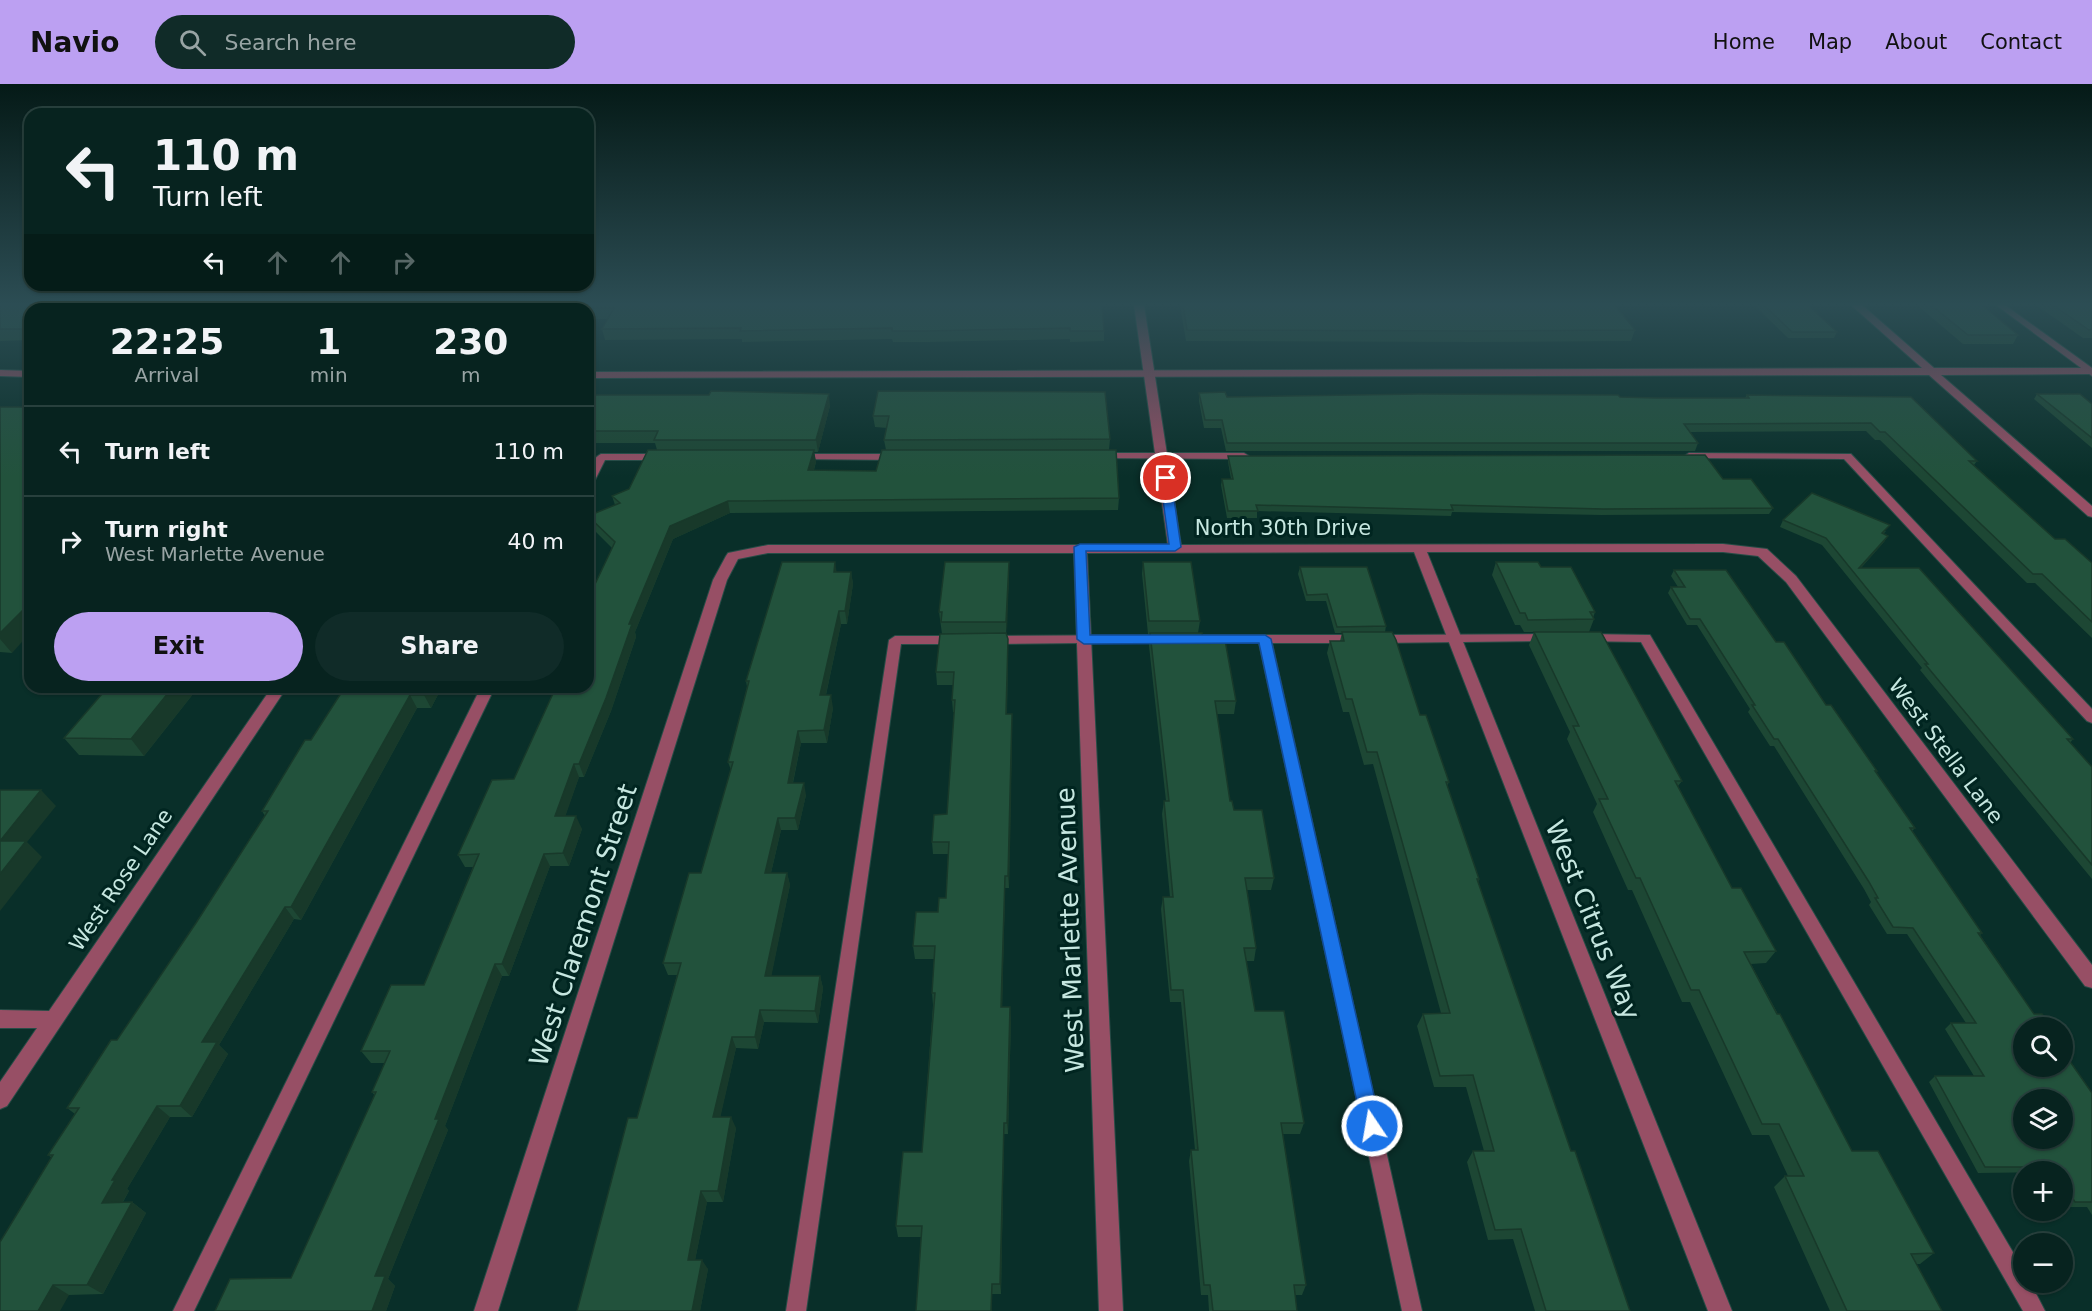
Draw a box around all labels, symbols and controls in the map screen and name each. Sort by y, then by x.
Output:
search box [155,15,575,69]
text: Navio [30,26,119,59]
icon: search [176,26,209,59]
text: Search here [224,30,357,55]
text: Home [1713,30,1775,54]
text: Map [1808,30,1852,54]
text: About [1885,30,1947,54]
text: Contact [1980,30,2062,54]
text: 110 m [153,131,299,180]
icon: left [54,132,132,210]
text: Turn left [153,181,263,212]
icon: left [198,246,231,279]
icon: ahead [261,246,294,279]
icon: ahead [324,246,357,279]
icon: right [387,246,420,279]
text: 22:25 [110,321,224,362]
text: 1 [316,321,341,362]
text: 230 [433,321,508,362]
text: Arrival [134,363,199,387]
text: min [310,363,348,387]
text: m [461,363,481,387]
icon: left [54,435,87,468]
text: Turn left [105,439,210,464]
text: 110 m [494,439,564,464]
pin [1140,452,1191,503]
icon: arrive [1149,461,1182,494]
street label: North 30th Drive [1195,516,1371,540]
text: Turn right [105,517,228,542]
icon: right [54,525,87,558]
text: 40 m [508,529,564,554]
text: West Marlette Avenue [105,542,325,566]
button: Exit [54,612,303,681]
button: Share [315,612,564,681]
street label: West Stella Lane [1884,674,2008,828]
street label: West Claremont Street [523,780,643,1070]
street label: West Marlette Avenue [1050,787,1090,1073]
street label: West Rose Lane [65,804,177,956]
street label: West Citrus Way [1539,816,1647,1024]
map controls [2013,1017,2073,1293]
button: search [2013,1017,2073,1077]
button: layers [2013,1089,2073,1149]
position arrow [1340,1094,1404,1158]
button: + [2013,1161,2073,1221]
button: − [2013,1233,2073,1293]

